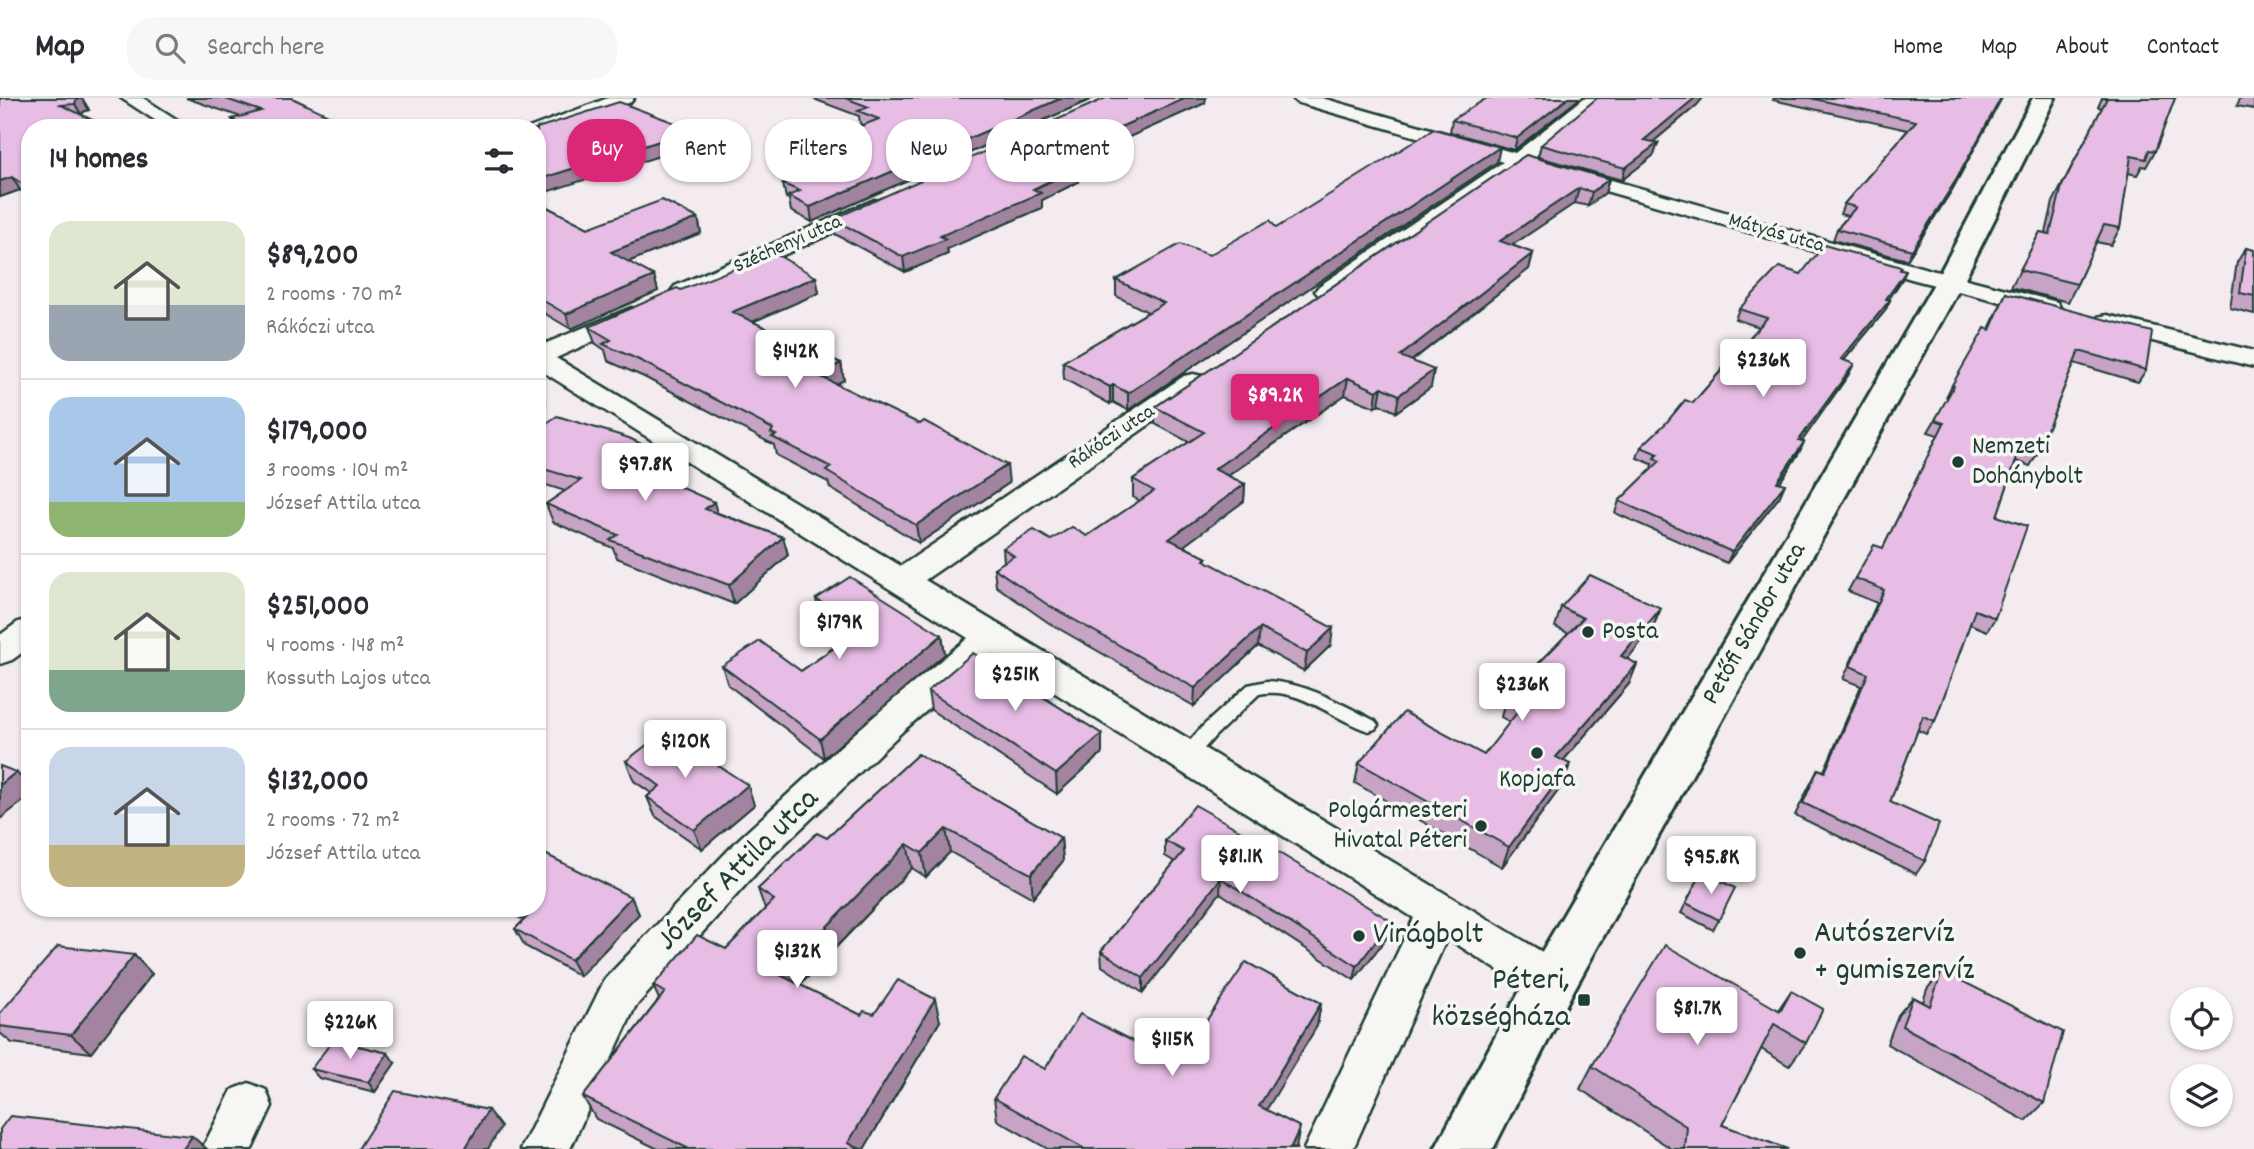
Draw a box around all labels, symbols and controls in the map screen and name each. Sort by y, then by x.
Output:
search box [127,17,617,80]
text: Map [35,25,85,72]
icon: search [151,29,189,67]
text: Search here [207,30,325,67]
text: Home [1893,31,1943,65]
text: Map [1981,31,2017,65]
text: About [2055,31,2109,65]
text: Contact [2147,31,2219,65]
chip: Buy [567,119,646,182]
chip: Rent [660,119,751,182]
chip: Filters [765,119,872,182]
chip: New [886,119,972,182]
chip: Apartment [986,119,1134,182]
text: 14 homes [49,140,148,183]
icon: filters [480,142,518,180]
street label: Mátyás utca [1725,206,1828,262]
street label: Széchenyi utca [729,207,848,282]
text: $89,200 [266,236,359,279]
icon: home [105,249,189,333]
text: 2 rooms · 70 m² [266,279,402,312]
text: Rákóczi utca [266,312,374,345]
pin: $142K [746,330,844,390]
text: $142K [772,336,818,369]
pin: $236K [1714,340,1812,399]
text: $236K [1736,345,1790,378]
pin: $89.2K [1218,374,1332,434]
text: $89.2K [1247,380,1303,413]
street label: Rákóczi utca [1063,397,1162,478]
text: $179,000 [266,412,368,455]
icon: home [105,425,189,509]
place label: Nemzeti Dohánybolt [1972,429,2083,496]
pin: $97.8K [588,444,702,503]
text: $97.8K [618,449,672,482]
marker: Nemzeti Dohánybolt [1950,454,1966,470]
text: 3 rooms · 104 m² [266,455,408,488]
text: József Attila utca [266,488,420,521]
street label: Petőfi Sándor utca [1694,535,1817,712]
text: $251,000 [266,587,370,630]
icon: home [105,600,189,684]
pin: $179K [790,602,888,661]
text: $179K [816,607,862,640]
place label: Posta [1602,614,1659,651]
marker: Posta [1580,624,1596,640]
text: 4 rooms · 148 m² [266,630,404,663]
pin: $251K [966,654,1064,713]
text: $251K [991,659,1039,692]
text: Kossuth Lajos utca [266,663,430,696]
pin: $236K [1473,664,1571,723]
text: $236K [1495,669,1549,702]
pin: $120K [636,720,734,780]
text: $120K [660,726,710,759]
marker: Kopjafa [1529,745,1545,761]
text: $132,000 [266,762,369,805]
place label: Kopjafa [1499,762,1576,799]
icon: home [105,775,189,859]
street label: József Attila utca [647,778,832,963]
place label: Polgármesteri Hivatal Péteri [1328,793,1467,860]
text: 2 rooms · 72 m² [266,805,400,838]
marker: Polgármesteri Hivatal Péteri [1473,818,1489,834]
pin: $81.1K [1183,836,1297,895]
pin: $95.8K [1654,836,1768,896]
text: József Attila utca [266,838,420,871]
text: $81.1K [1217,841,1263,874]
text: $95.8K [1683,842,1739,875]
place label: Autószervíz + gumiszervíz [1814,912,1974,995]
place label: Virágbolt [1373,913,1484,959]
marker: Virágbolt [1351,928,1367,944]
pin: $132K [748,930,846,990]
text: $132K [773,936,821,969]
marker: Autószervíz + gumiszervíz [1792,945,1808,961]
place label: Péteri, községháza [1431,959,1571,1042]
map controls [2170,987,2233,1127]
button: locate [2170,987,2233,1050]
pin: $81.7K [1640,988,1754,1047]
marker: Péteri, községháza [1576,992,1592,1008]
text: $81.7K [1672,993,1722,1026]
pin: $226K [301,1002,399,1061]
text: $226K [323,1007,377,1040]
pin: $115K [1123,1018,1221,1078]
text: $115K [1150,1024,1194,1057]
button: layers [2170,1064,2233,1127]

